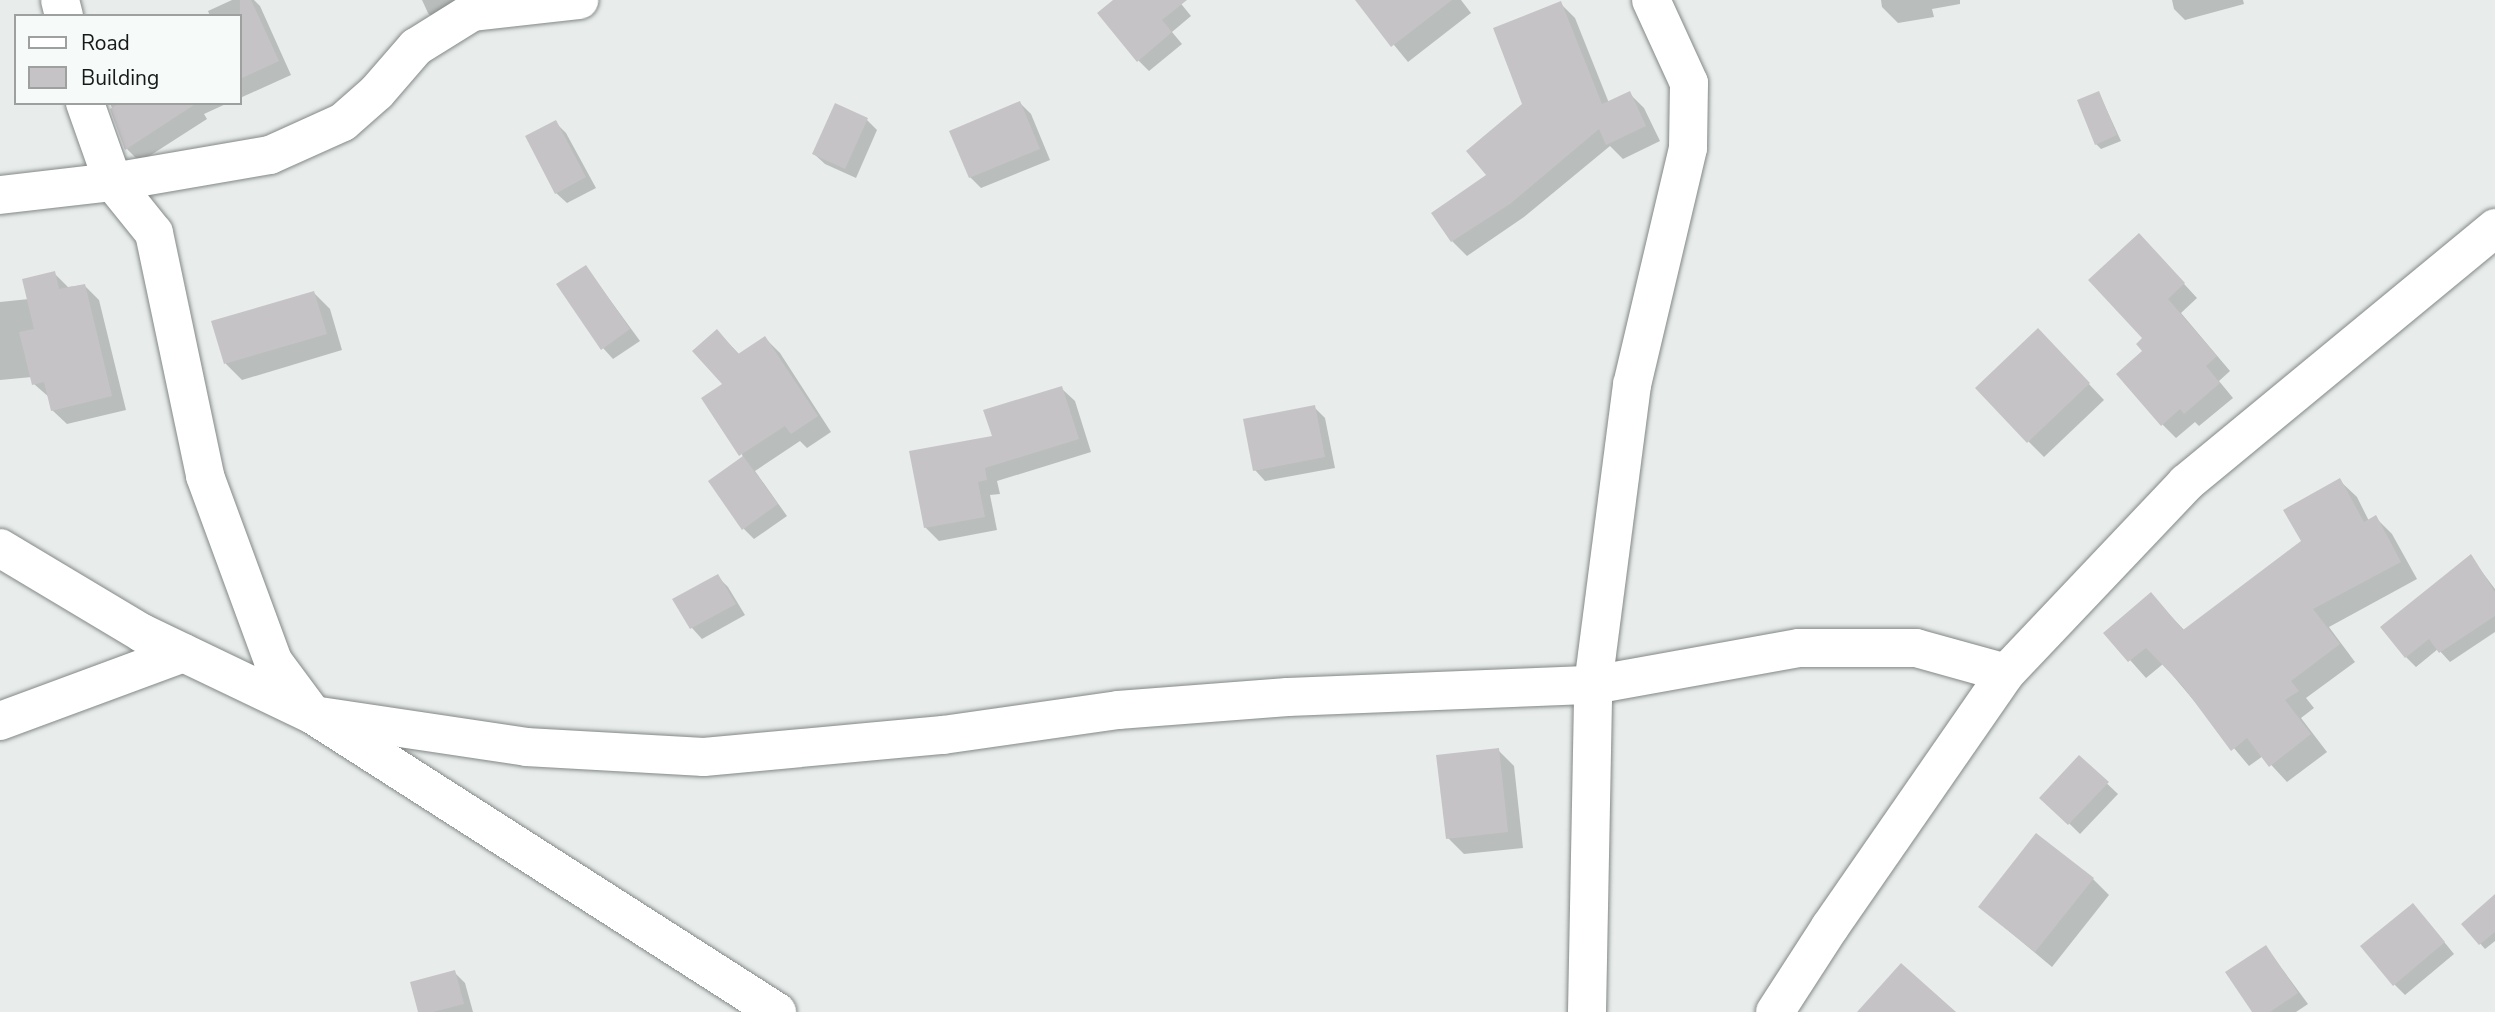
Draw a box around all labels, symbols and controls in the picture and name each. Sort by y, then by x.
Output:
legend [14,14,242,105]
text: Road [81,29,130,57]
text: Building [81,64,159,92]

